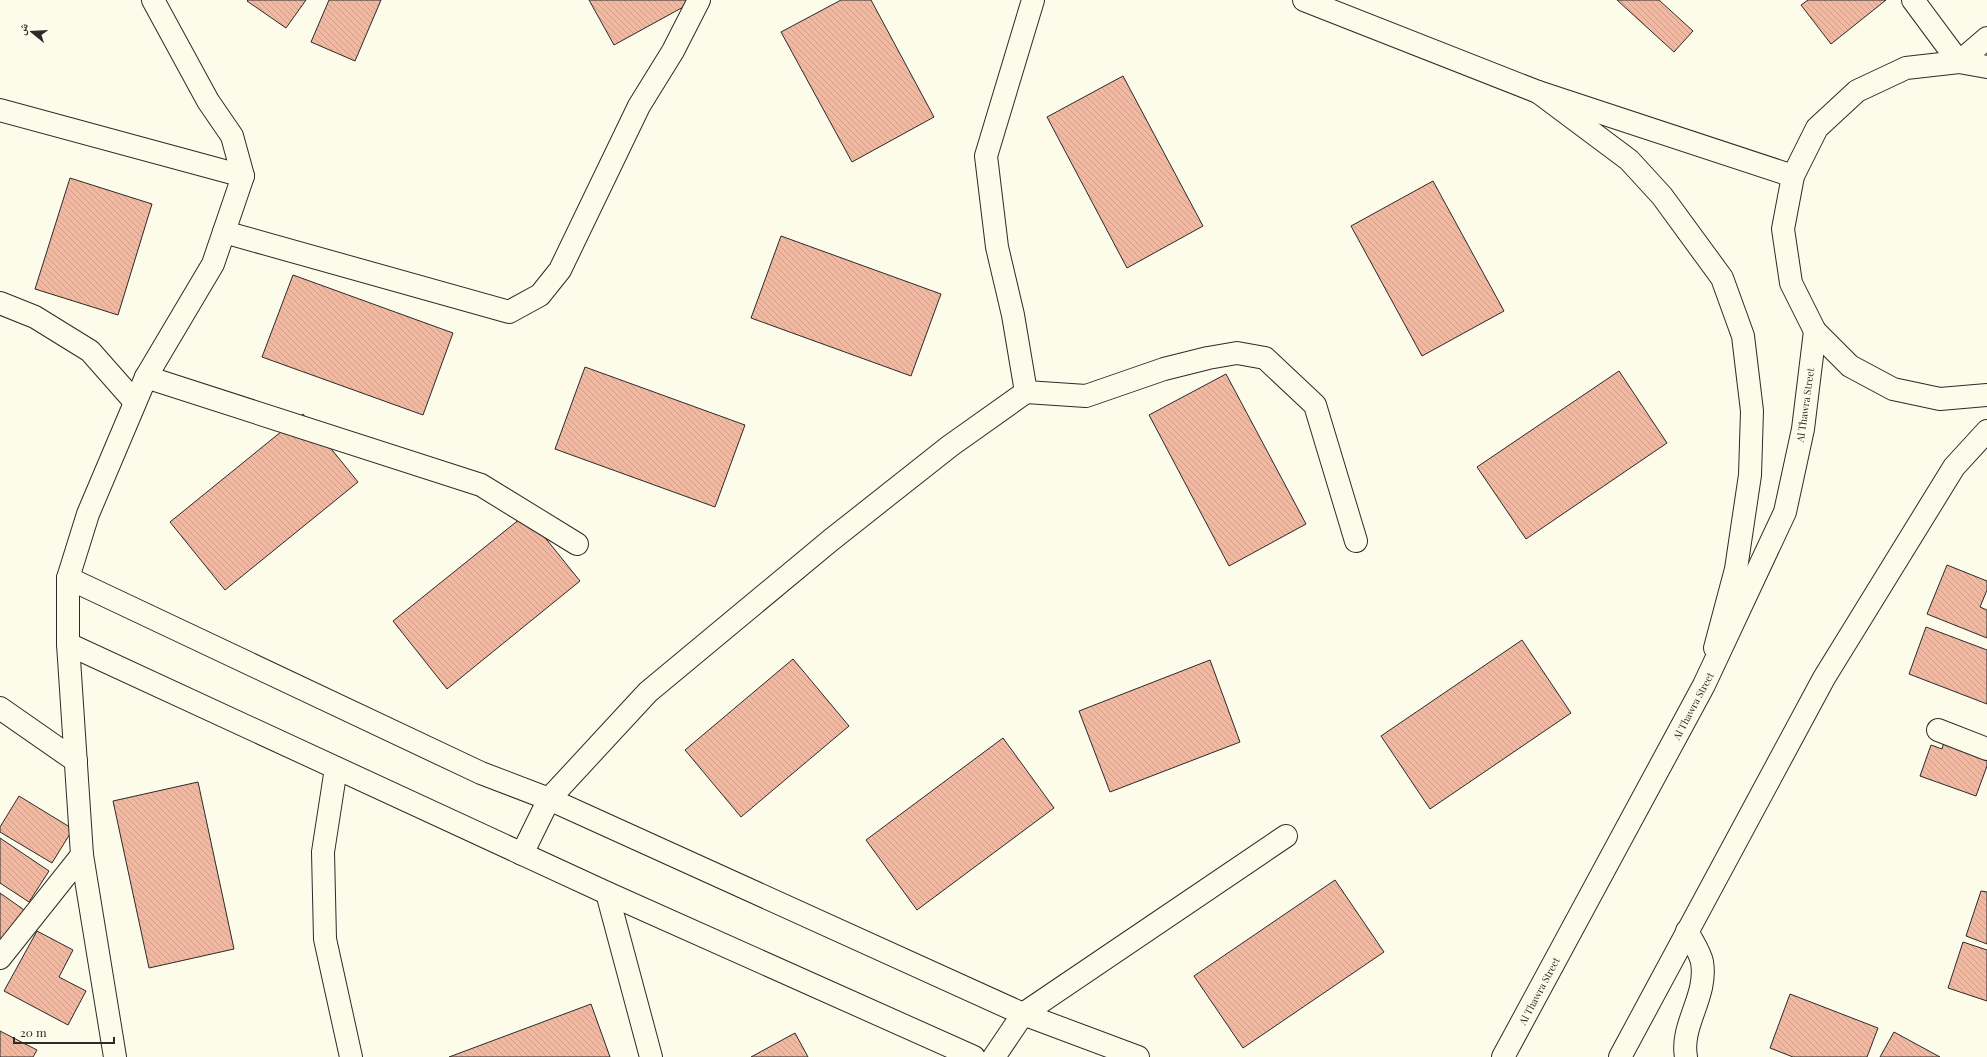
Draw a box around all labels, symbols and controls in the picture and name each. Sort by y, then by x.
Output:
north arrow [12,12,52,52]
text: ش [13,21,32,37]
street label: Al Thawra Street [1793,367,1817,444]
street label: Al Thawra Street [1669,669,1717,743]
street label: Al Thawra Street [1515,954,1563,1028]
scale bar [14,1019,114,1045]
text: 20 m [20,1024,47,1040]

